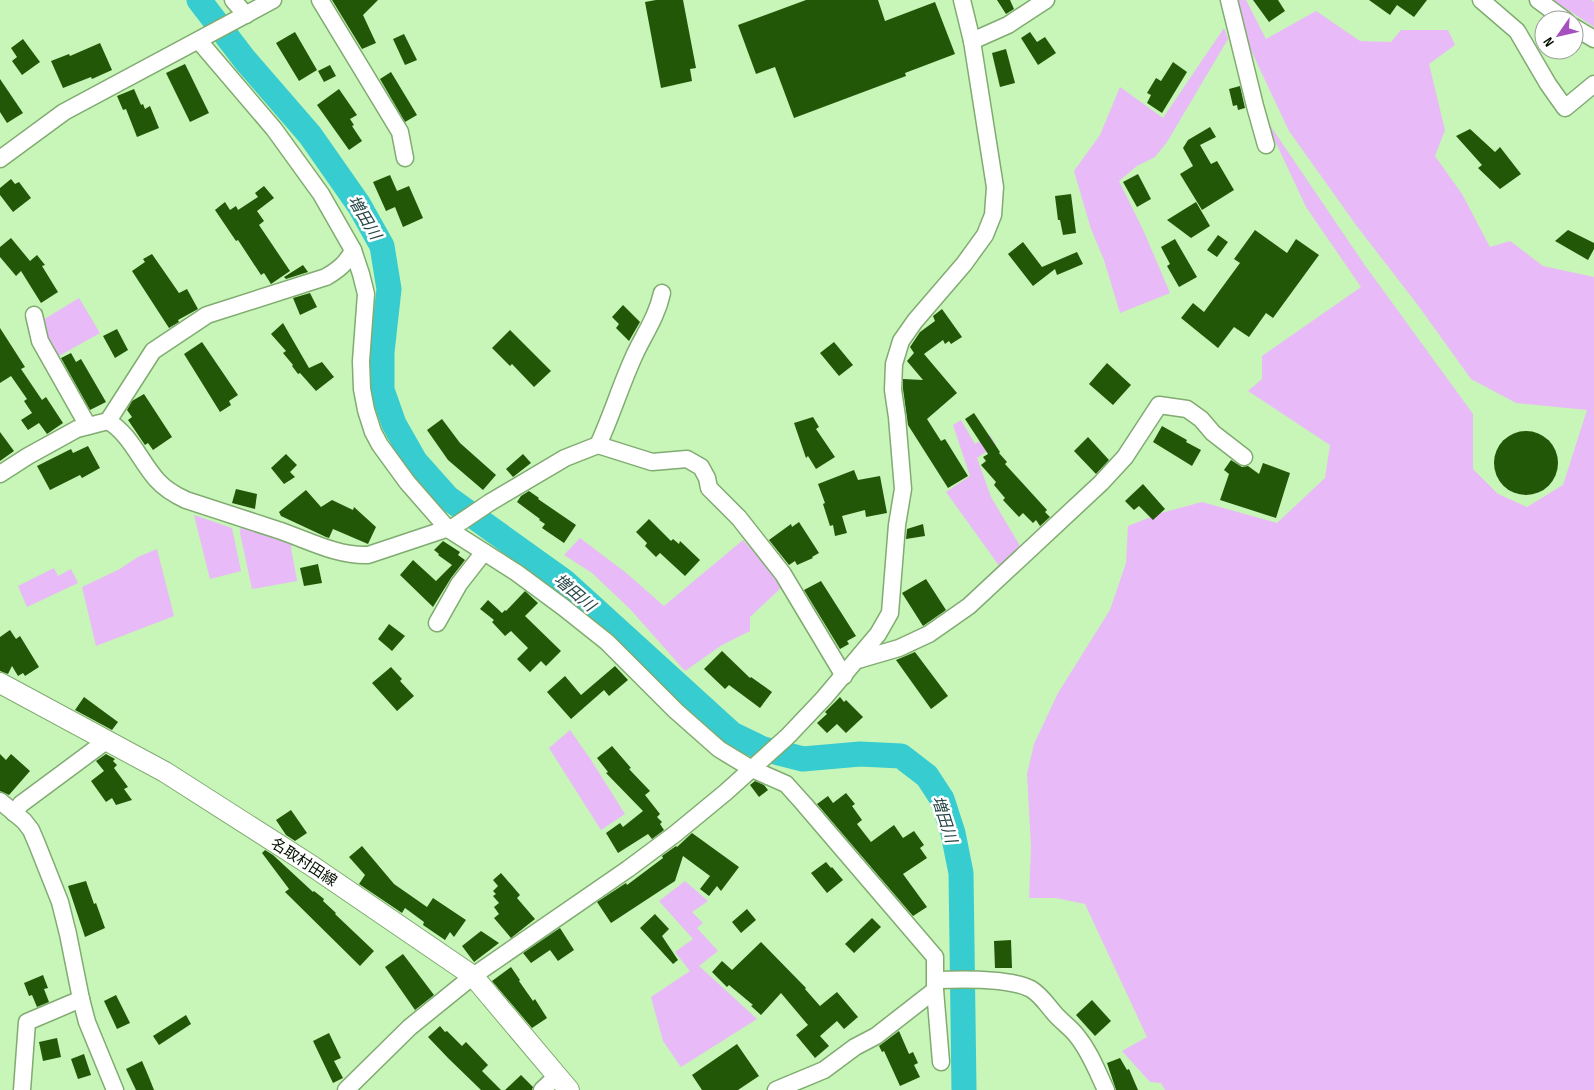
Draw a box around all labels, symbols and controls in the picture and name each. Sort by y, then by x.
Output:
north arrow [1534,10,1584,60]
text: N [1539,34,1558,50]
water label: 増田川 [343,192,385,245]
water label: 増田川 [550,570,600,617]
water label: 増田川 [927,794,961,847]
street label: 名取村田線 [267,834,340,891]

